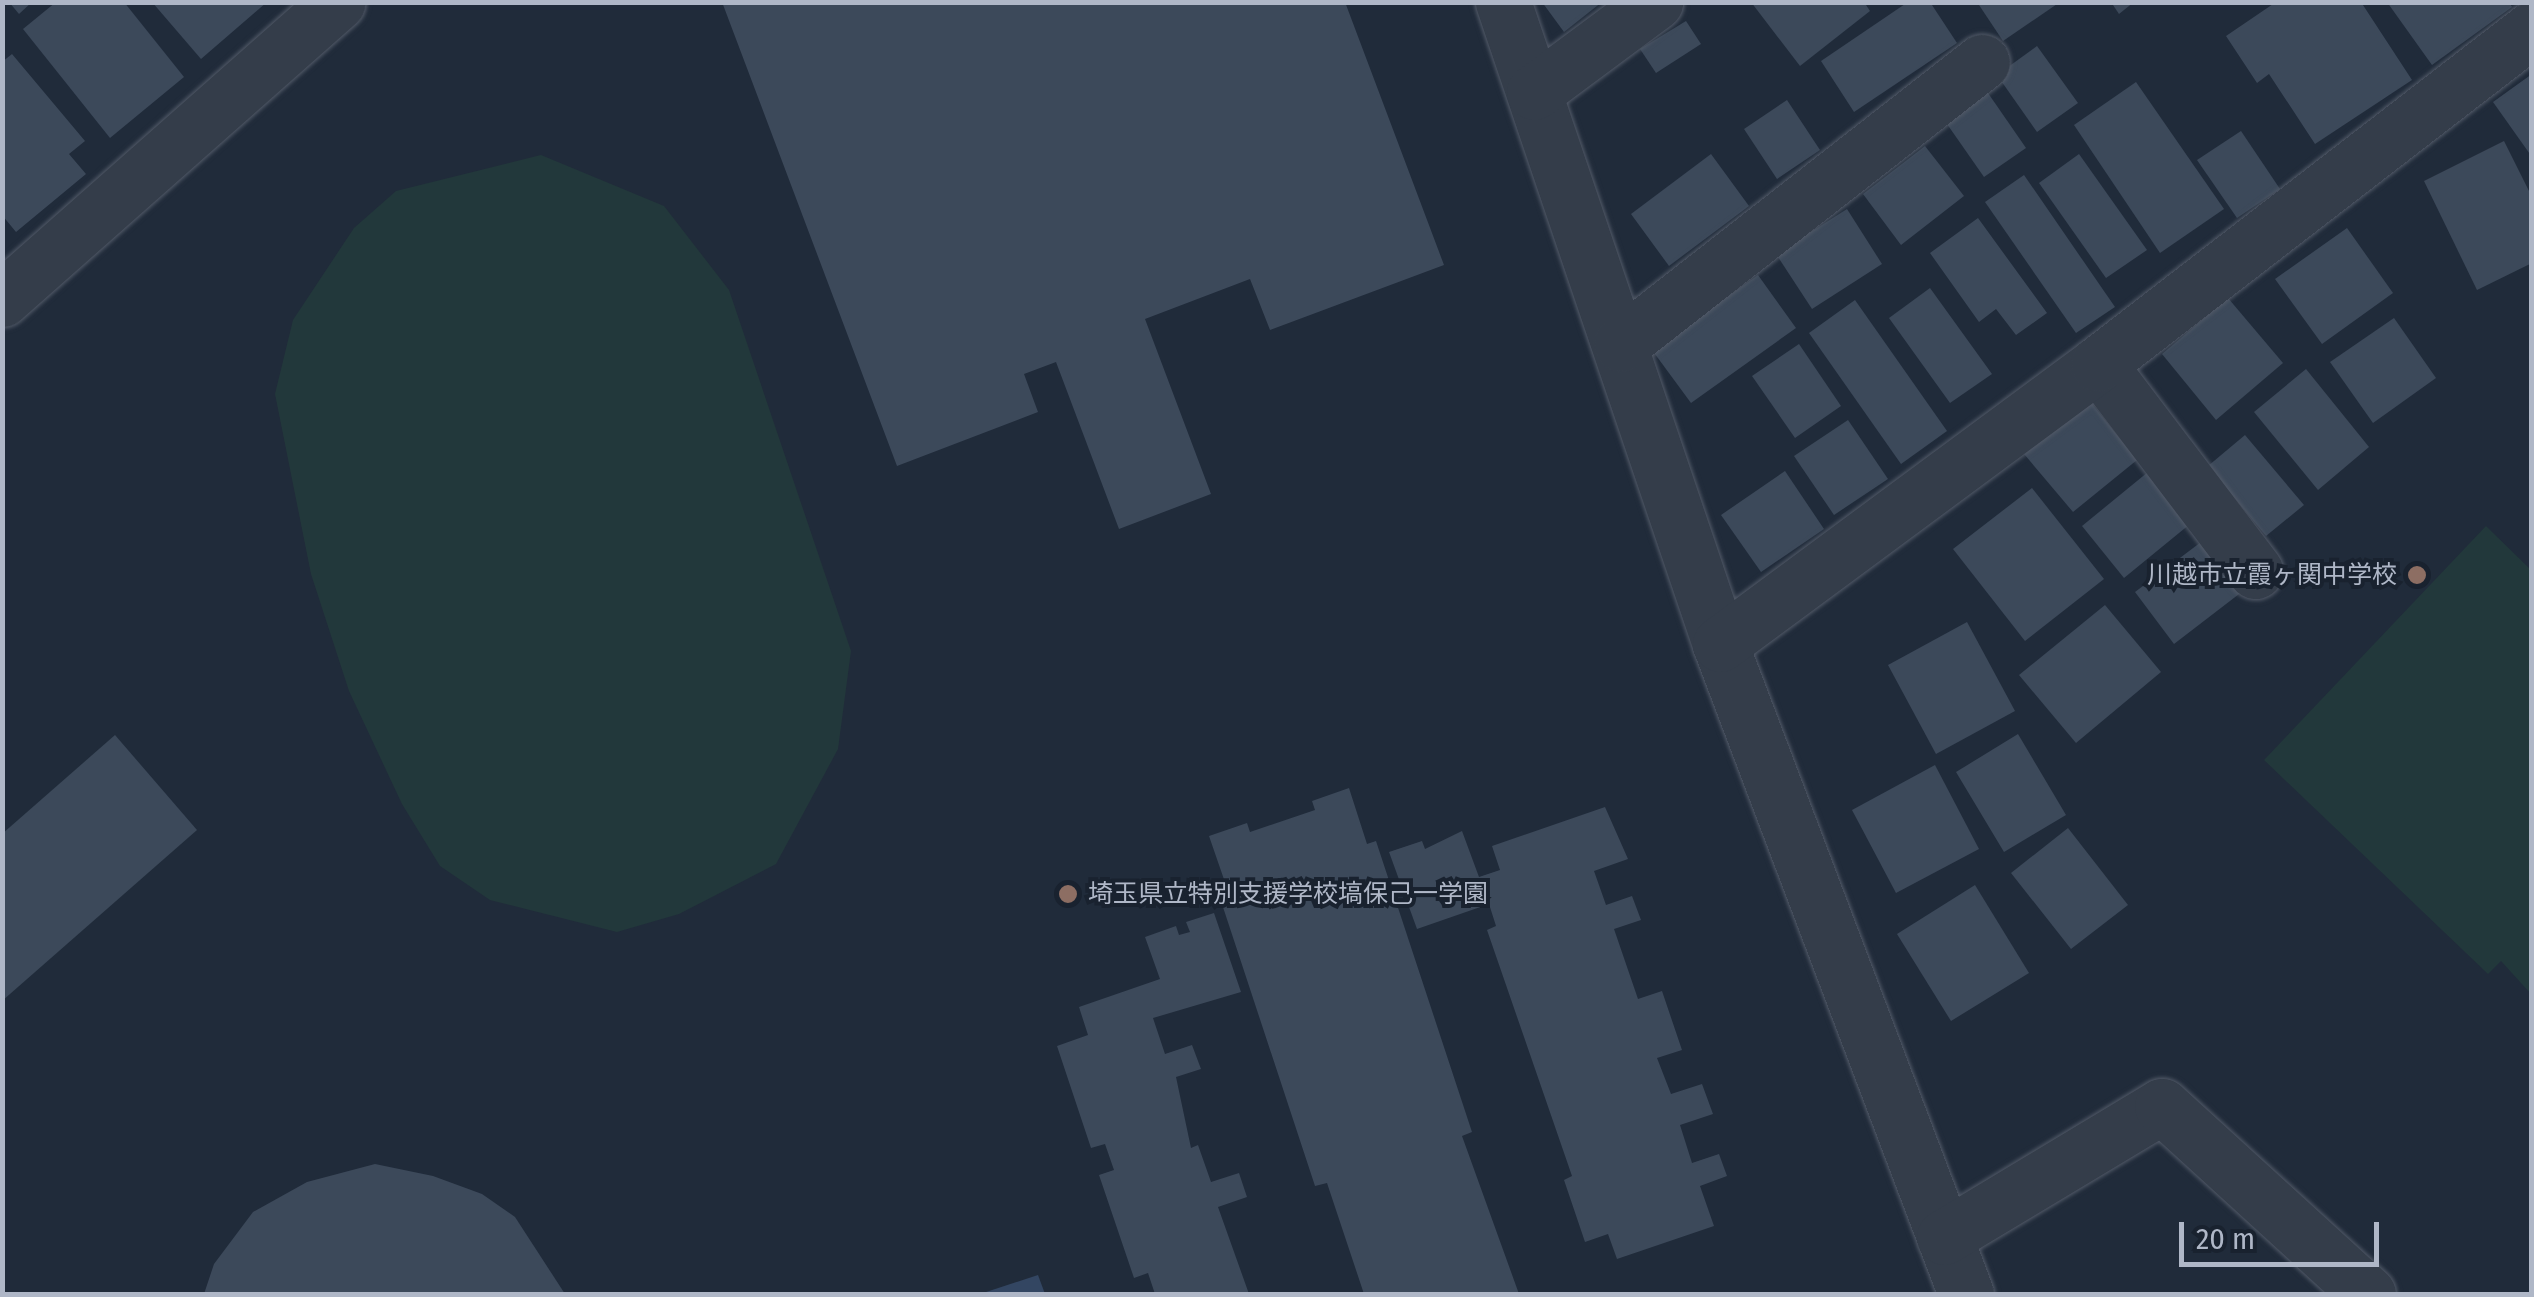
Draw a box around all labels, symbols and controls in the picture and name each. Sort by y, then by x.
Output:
place label: 川越市立霞ヶ関中学校 [2147,560,2397,590]
marker: 川越市立霞ヶ関中学校 [2406,564,2428,586]
place label: 埼玉県立特別支援学校塙保己一学園 [1088,879,1488,909]
marker: 埼玉県立特別支援学校塙保己一学園 [1057,883,1079,905]
scale bar [2184,1202,2384,1264]
text: 20 m [2196,1221,2255,1257]

